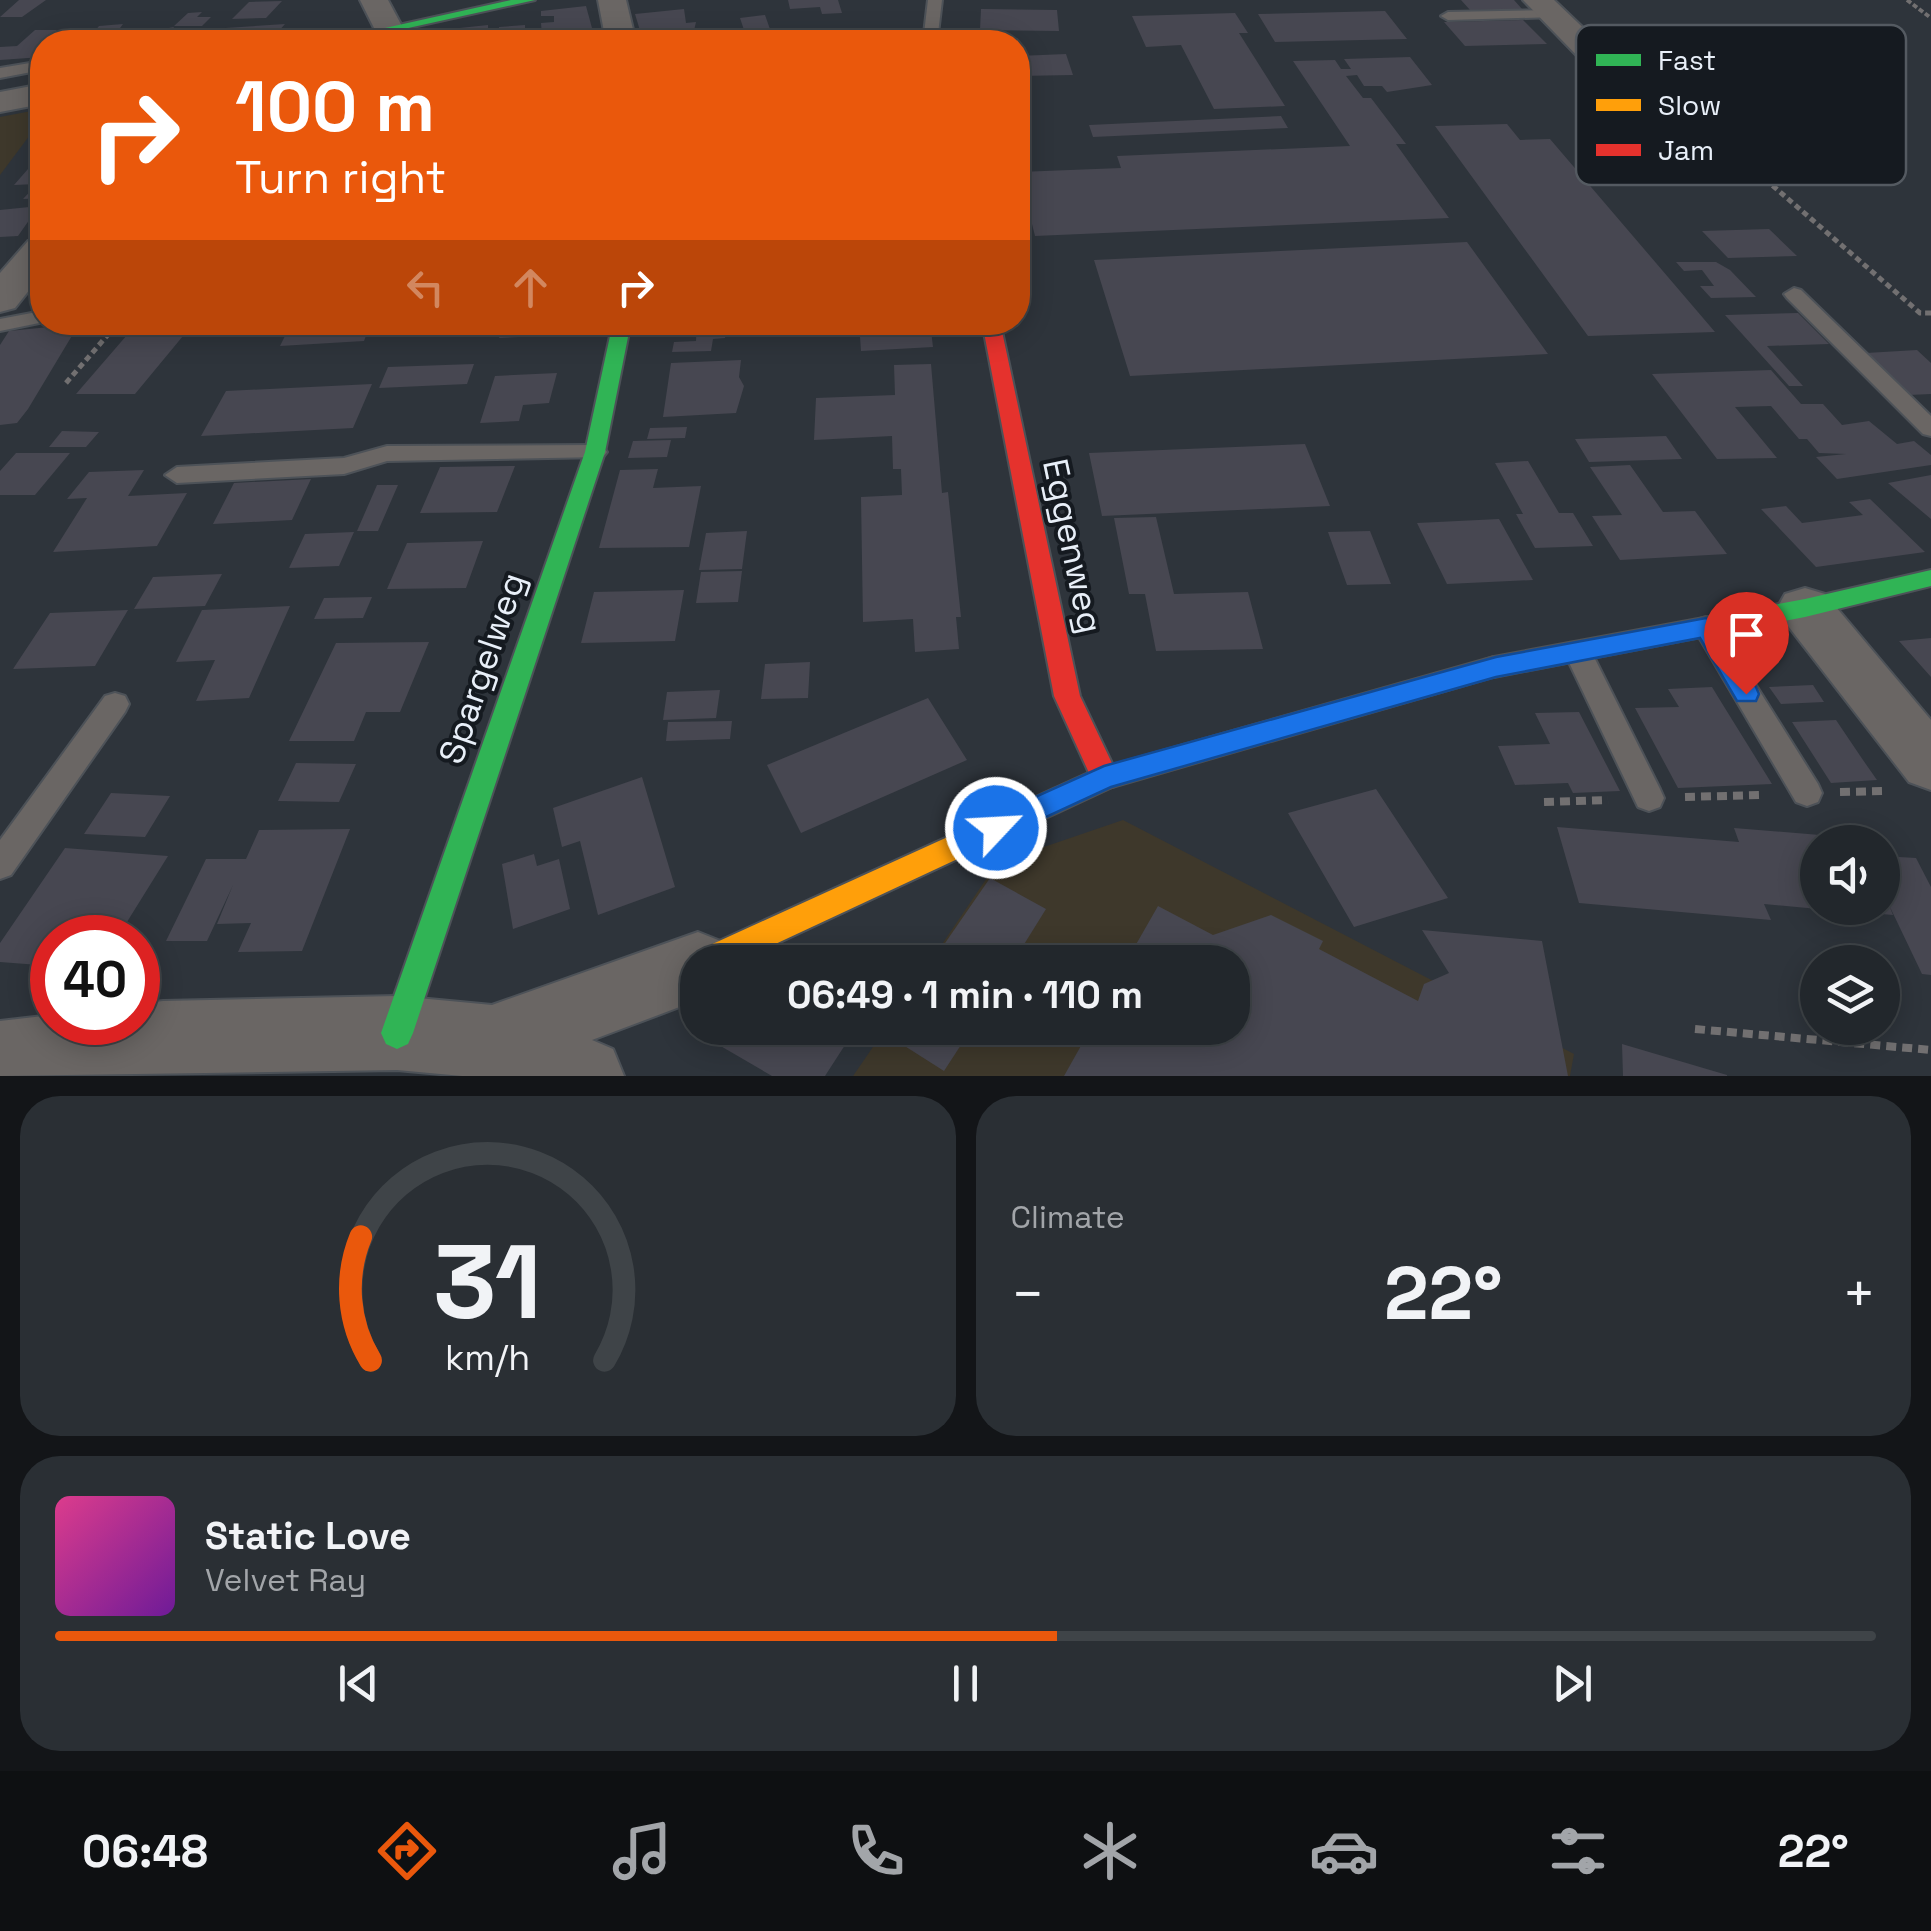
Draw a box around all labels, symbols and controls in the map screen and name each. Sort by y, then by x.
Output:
legend [1576,25,1906,185]
text: Fast [1658,42,1716,78]
text: 100 m [235,62,435,151]
icon: right [70,70,200,200]
text: Slow [1658,87,1721,123]
text: Jam [1658,132,1714,168]
text: Turn right [235,149,446,206]
icon: left [398,260,453,315]
icon: ahead [503,260,558,315]
icon: right [608,260,663,315]
street label: Eggenweg [1033,455,1113,637]
street label: Spargelweg [429,567,535,769]
pin [1704,592,1789,695]
icon: arrive [1719,607,1774,662]
position arrow [944,776,1048,880]
map controls [1800,825,1900,1045]
button: sound [1800,825,1900,925]
speed limit sign: 40 [30,915,160,1045]
button: layers [1800,945,1900,1045]
text: 06:49 · 1 min · 110 m [787,971,1143,1019]
text: Climate [1011,1197,1125,1237]
text: 31 [434,1216,542,1348]
text: 22° [1384,1245,1503,1341]
text: − [1011,1259,1045,1329]
text: + [1842,1259,1876,1329]
text: km/h [445,1335,530,1380]
text: Static Love [205,1512,411,1560]
text: Velvet Ray [205,1560,366,1600]
icon: previous [331,1656,386,1711]
icon: pause [938,1656,993,1711]
icon: next [1545,1656,1600,1711]
icon: directions [372,1816,442,1886]
icon: music [607,1816,677,1886]
icon: phone [841,1816,911,1886]
icon: climate [1075,1816,1145,1886]
icon: car [1309,1816,1379,1886]
icon: filters [1543,1816,1613,1886]
text: 06:48 [82,1823,208,1880]
text: 22° [1778,1823,1849,1880]

